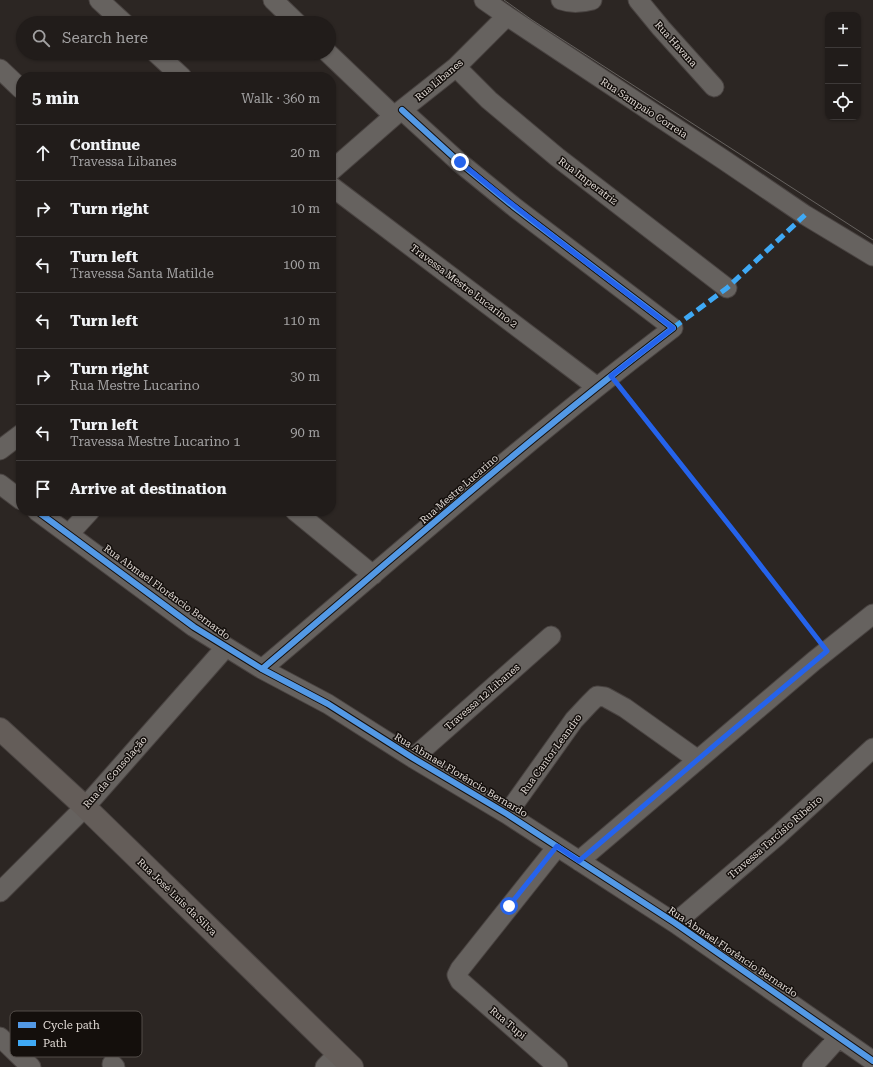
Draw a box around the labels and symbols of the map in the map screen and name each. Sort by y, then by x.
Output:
street label: Rua Havana [653,19,700,69]
street label: Rua Libanes [413,57,465,103]
street label: Rua Sampaio Correia [599,76,690,140]
route end [451,153,469,171]
street label: Rua Imperatriz [556,155,620,207]
street label: Travessa Mestre Lucarino 2 [408,242,520,330]
street label: Rua Mestre Lucarino [418,452,500,526]
street label: Rua Abmael Florêncio Bernardo [102,542,232,642]
street label: Travessa 12 Libanes [442,661,522,733]
street label: Rua Cantor Leandro [518,712,584,796]
street label: Rua Abmael Florêncio Bernardo [392,731,530,819]
street label: Rua da Consolação [81,734,149,810]
street label: Travessa Tarcísio Ribeiro [726,793,824,881]
street label: Rua José Luis da Silva [135,856,219,938]
route start [500,897,518,915]
street label: Rua Abmael Florêncio Bernardo [666,905,800,999]
street label: Rua Tupi [488,1005,528,1041]
legend [10,1011,142,1057]
text: Cycle path [43,1019,100,1032]
text: Path [43,1037,67,1050]

